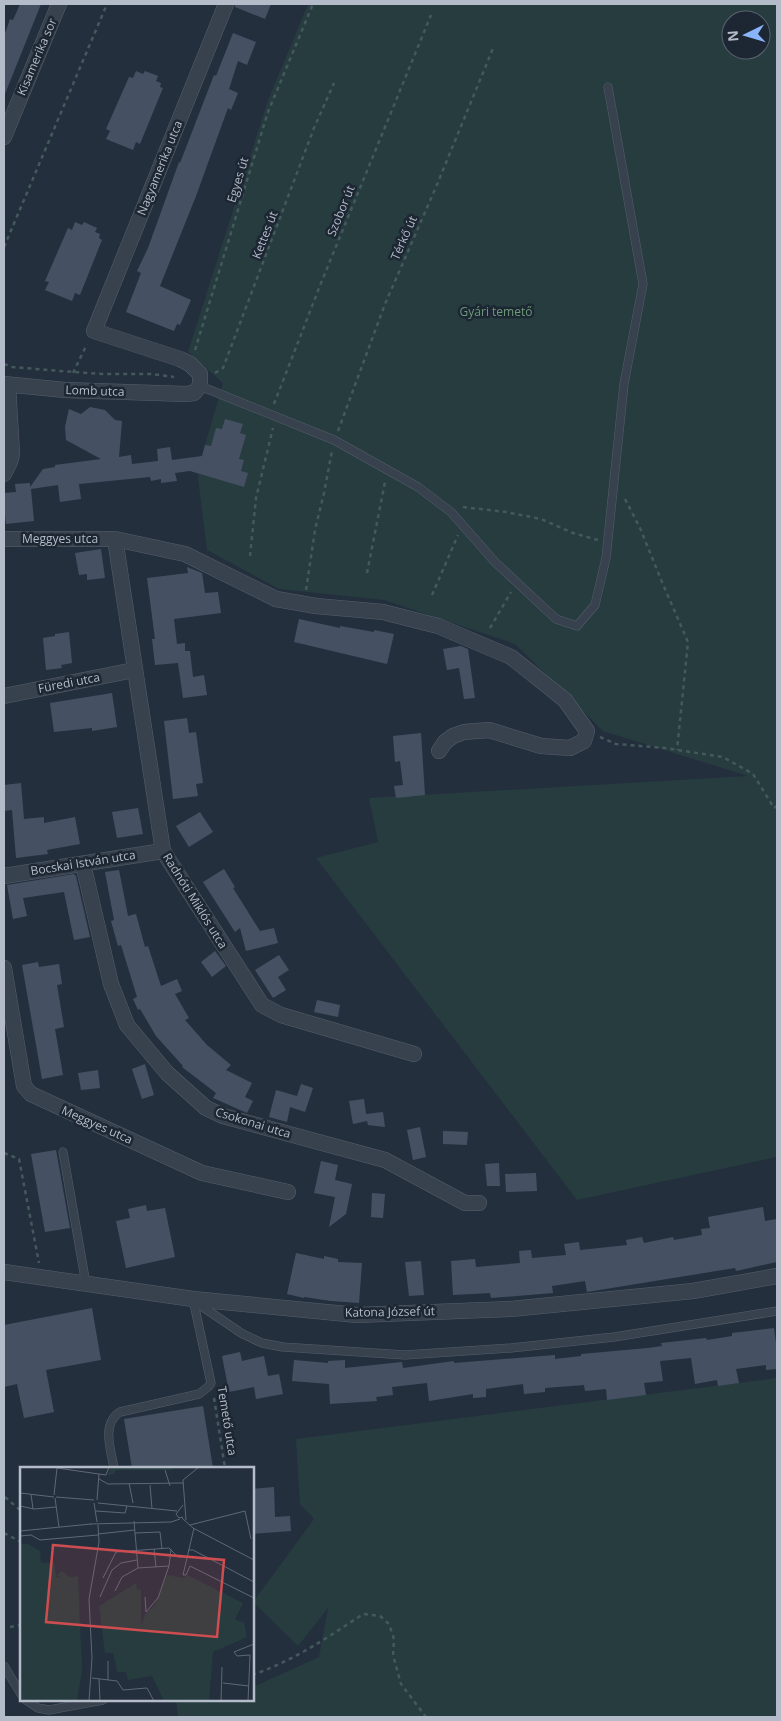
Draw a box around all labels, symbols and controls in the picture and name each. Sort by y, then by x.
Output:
north arrow [721,10,771,60]
street label: Kisamerika sor [13,15,61,98]
text: N [723,30,743,43]
street label: Nagyamerika utca [133,118,186,218]
street label: Egyes út [223,155,252,205]
street label: Szobor út [323,183,358,239]
street label: Kettes út [248,209,281,261]
street label: Térkő út [386,213,421,263]
park label: Gyári temető [460,303,532,320]
street label: Lomb utca [65,381,125,400]
street label: Meggyes utca [22,530,98,547]
street label: Füredi utca [36,668,101,697]
street label: Bocskai István utca [29,846,137,879]
street label: Radnóti Miklós utca [159,850,232,952]
street label: Meggyes utca [59,1101,135,1148]
street label: Csokonai utca [213,1103,293,1142]
street label: Katona József út [345,1302,435,1321]
street label: Temető utca [214,1385,241,1457]
inset map [20,1467,254,1701]

